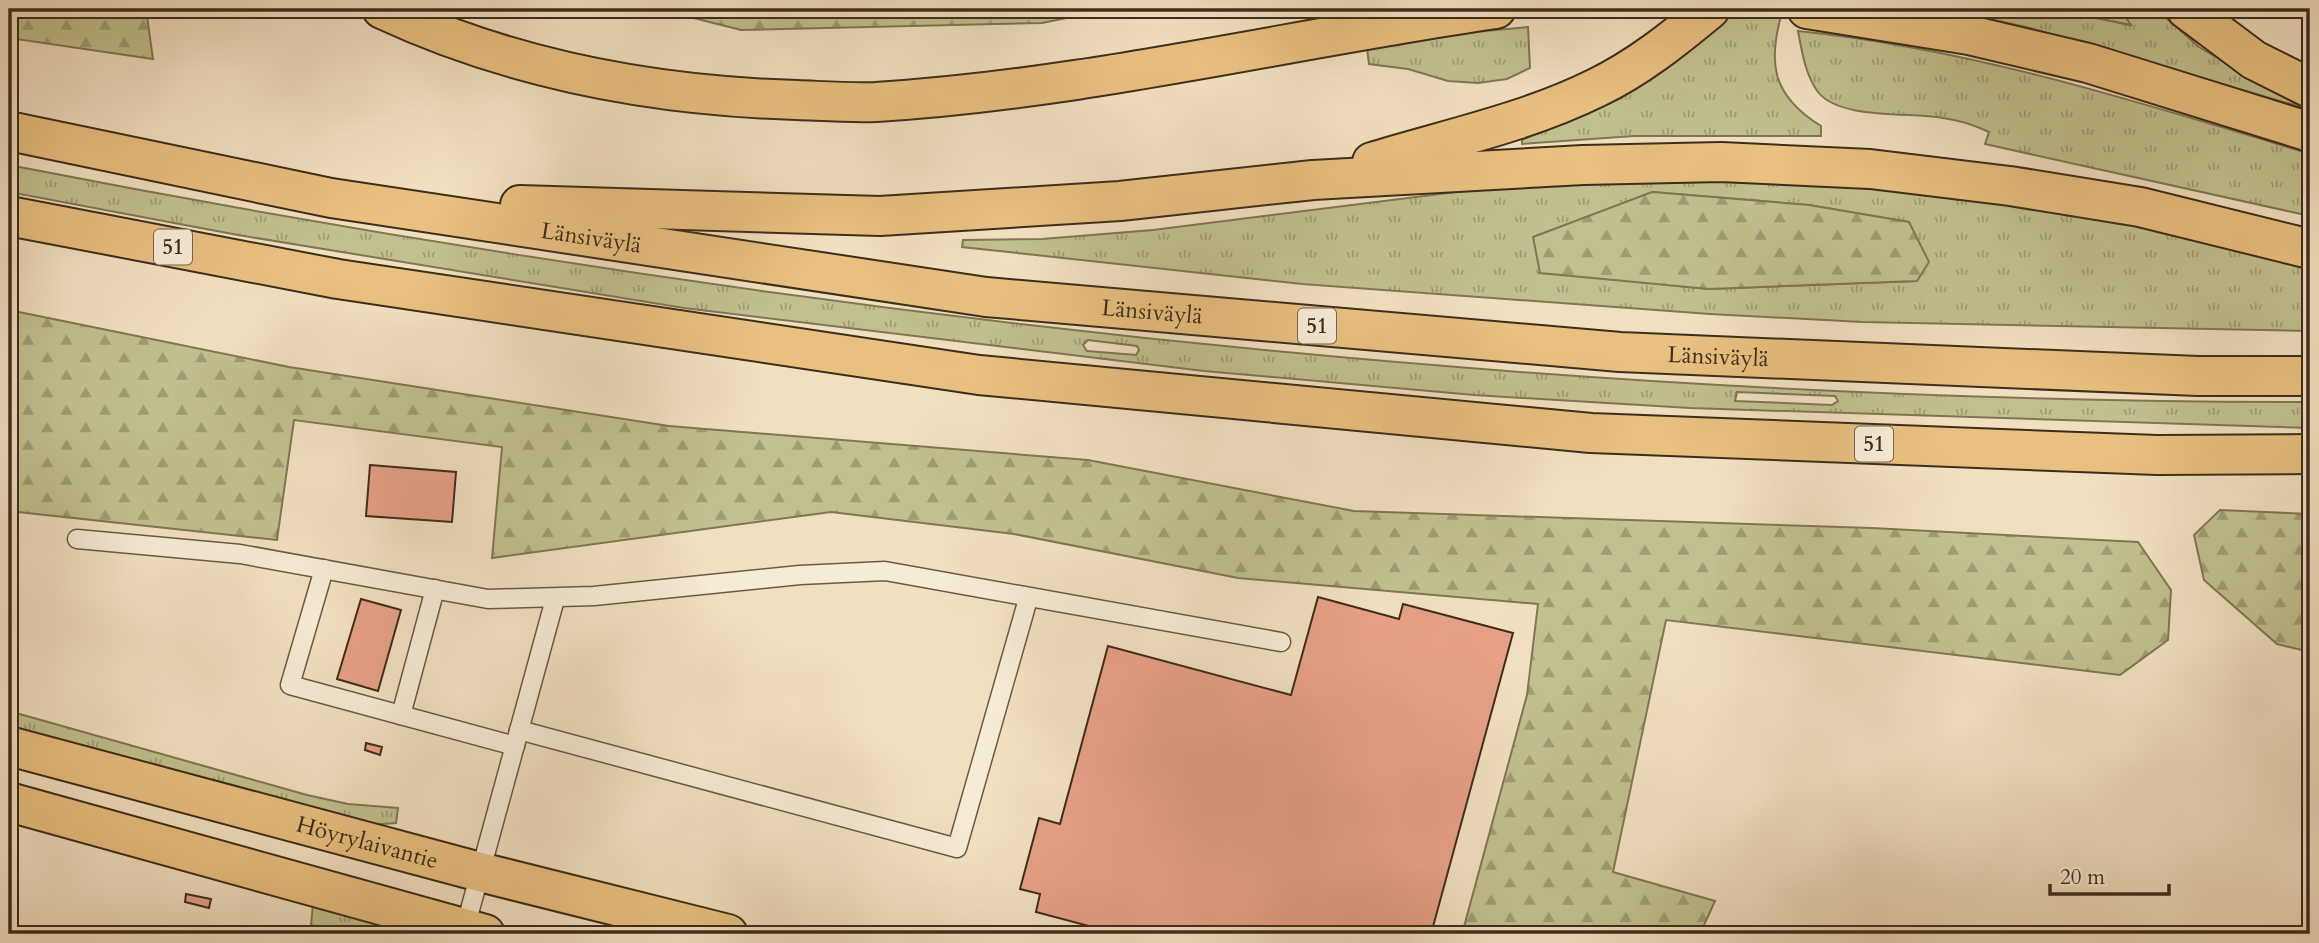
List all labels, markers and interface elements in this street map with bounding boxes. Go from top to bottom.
street label: Länsiväylä [539,215,643,261]
road number: 51 [154,230,192,264]
street label: Länsiväylä [1100,292,1204,332]
road number: 51 [1298,308,1336,344]
street label: Länsiväylä [1667,339,1769,374]
road number: 51 [1855,426,1893,462]
street label: Höyrylaivantie [293,809,442,876]
scale bar [2050,852,2168,896]
text: 20 m [2060,863,2105,892]

